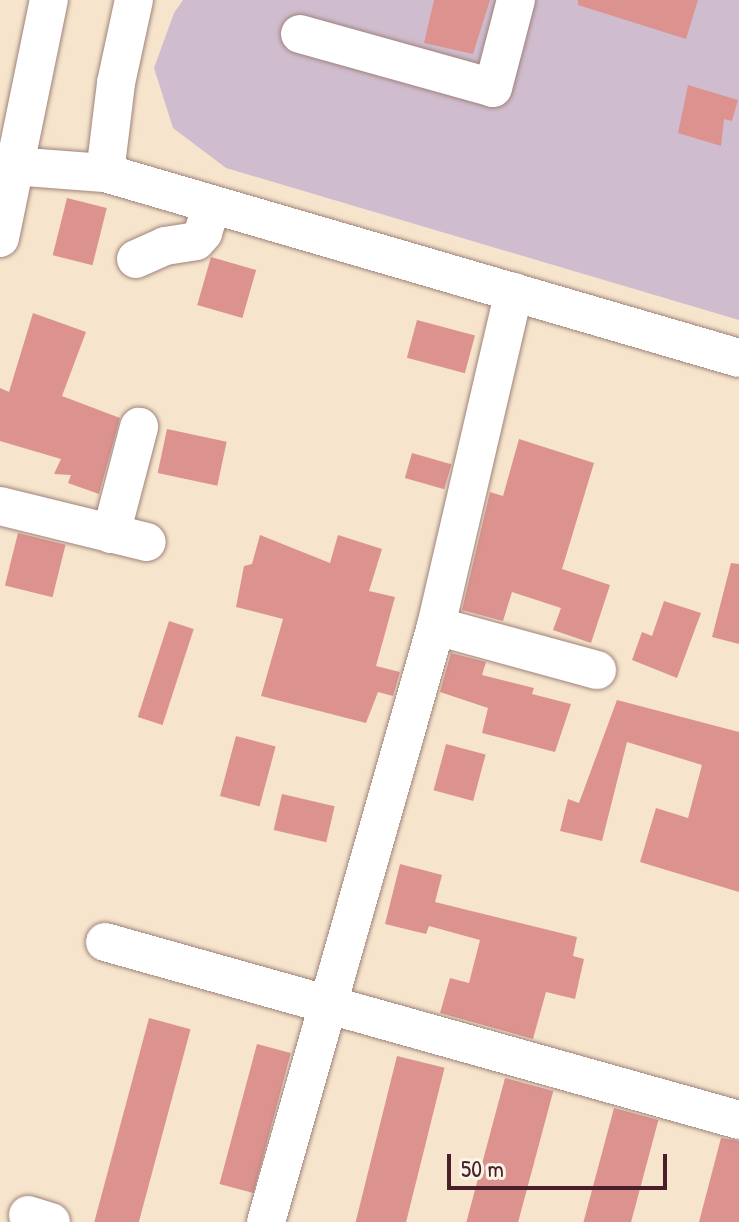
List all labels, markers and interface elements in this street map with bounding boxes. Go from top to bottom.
scale bar [451,1138,671,1188]
text: 50 m [461,1152,504,1184]

